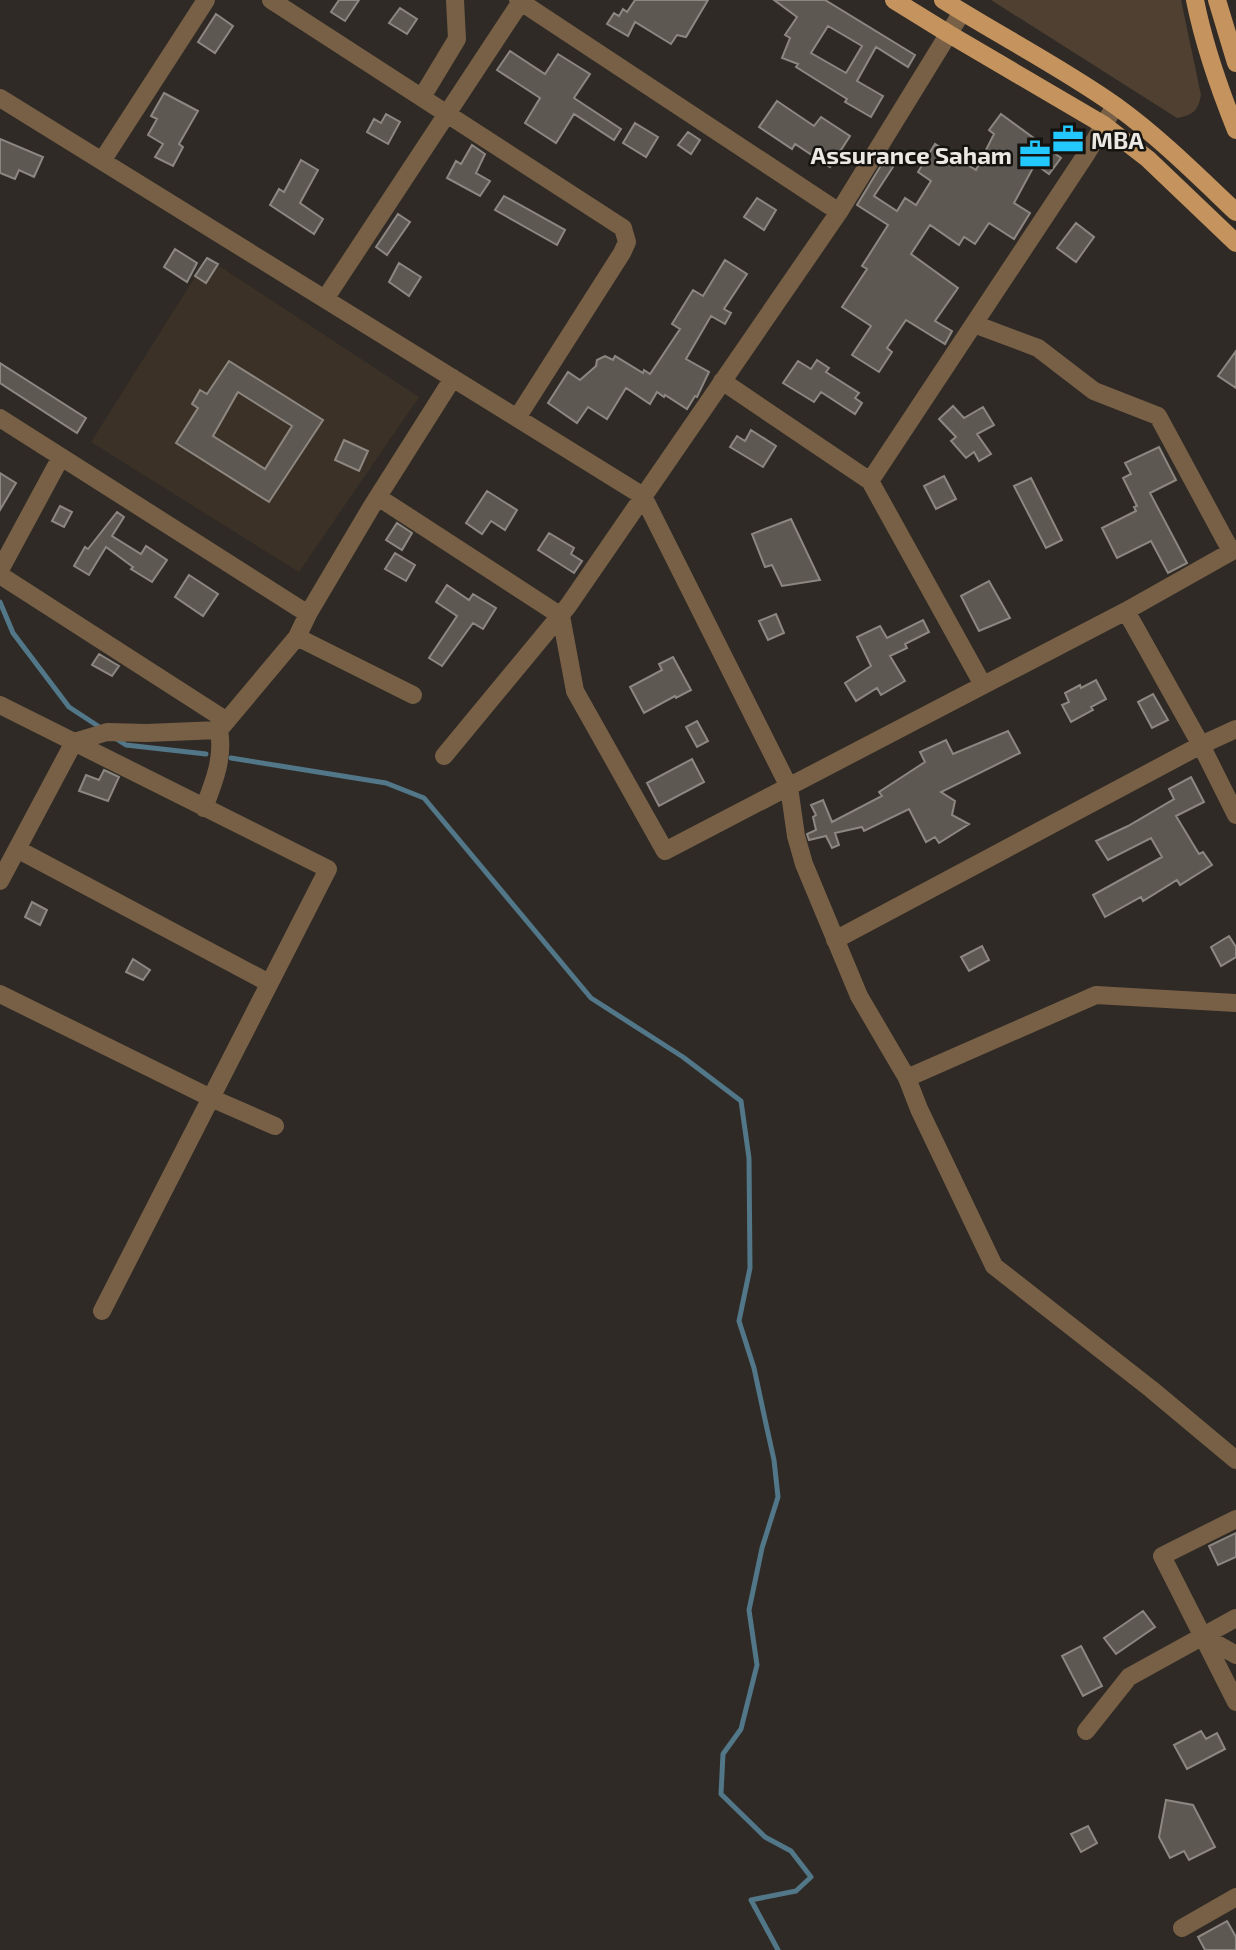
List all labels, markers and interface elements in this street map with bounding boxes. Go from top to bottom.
office icon: MBA [1051,122,1085,156]
place label: MBA [1091,125,1144,154]
office icon: Assurance Saham [1018,137,1052,171]
place label: Assurance Saham [811,140,1012,169]

